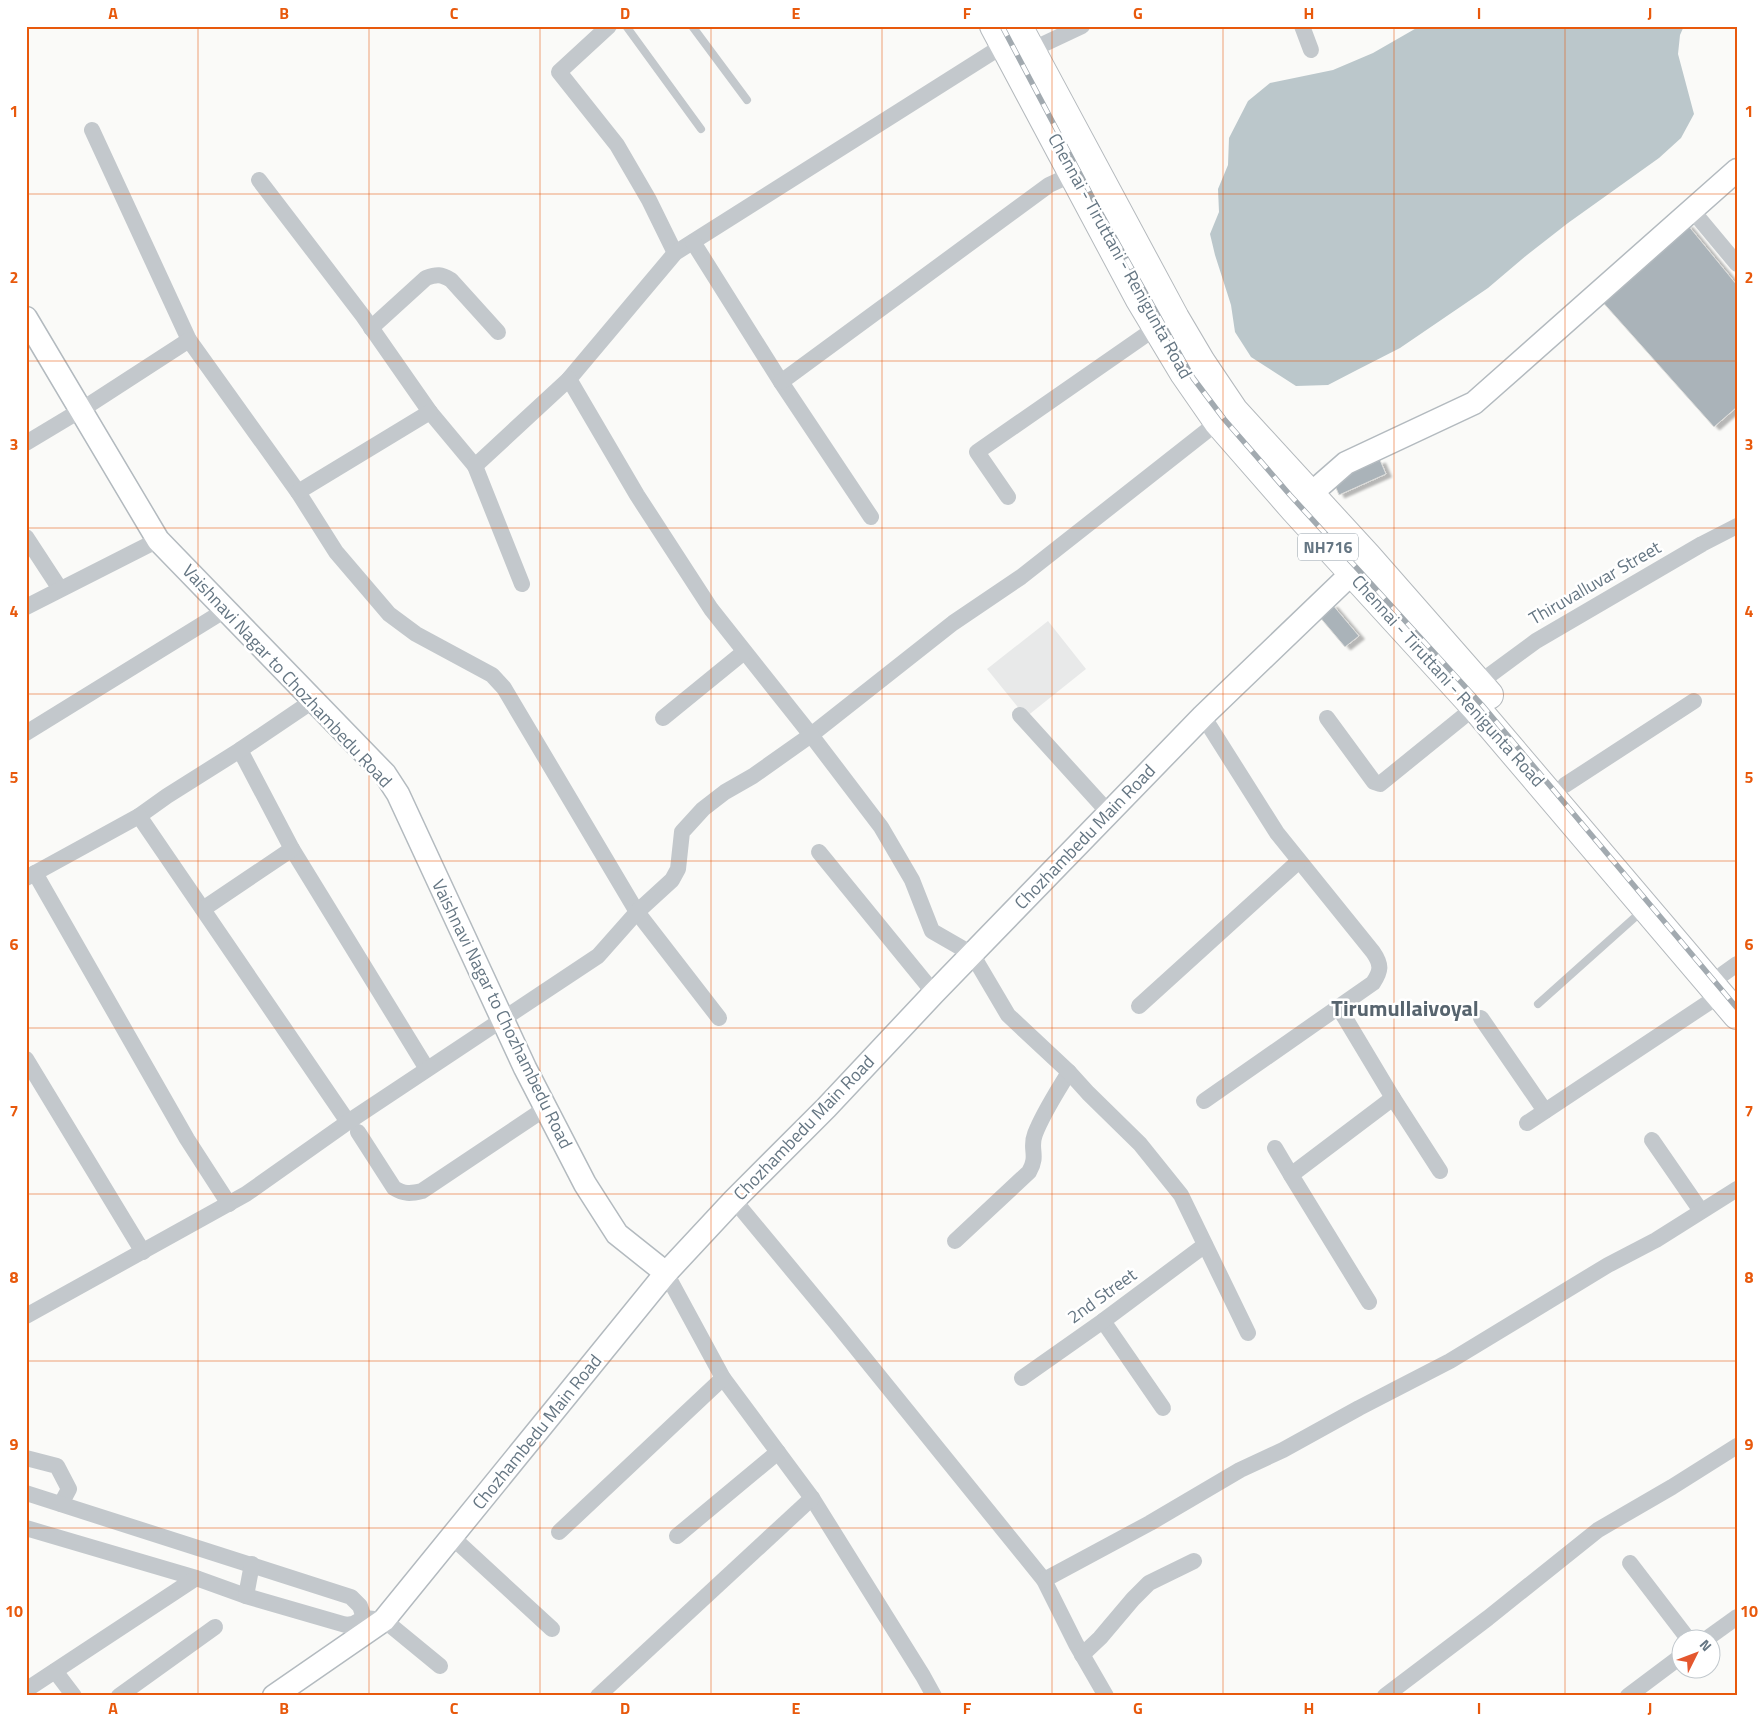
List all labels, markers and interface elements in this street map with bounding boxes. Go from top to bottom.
text: A [108,1,118,25]
text: B [279,1,289,25]
text: C [450,1,459,25]
text: D [620,1,630,25]
text: E [792,1,801,25]
text: F [963,1,972,25]
text: G [1133,1,1143,25]
text: H [1304,1,1314,25]
text: I [1477,1,1481,25]
text: J [1648,1,1652,25]
text: 1 [10,99,18,123]
text: 1 [1745,99,1753,123]
street label: Chennai - Tiruttani - Renigunta Road [1041,128,1199,384]
text: 2 [10,265,18,289]
text: 2 [1745,265,1753,289]
text: 3 [10,432,18,456]
text: 3 [1745,432,1753,456]
street label: Thiruvalluvar Street [1524,533,1666,631]
road number: NH716 [1298,534,1358,560]
street label: Vaishnavi Nagar to Chozhambedu Road [176,558,399,793]
street label: Chennai - Tiruttani - Renigunta Road [1346,569,1551,793]
text: 4 [10,599,19,623]
text: 4 [1745,599,1754,623]
street label: Chozhambedu Main Road [1008,758,1161,915]
text: 5 [10,765,19,789]
text: 5 [1745,765,1754,789]
street label: Vaishnavi Nagar to Chozhambedu Road [425,874,580,1153]
text: 6 [10,932,19,956]
text: 6 [1745,932,1754,956]
district label: Tirumullaivoyal [1331,991,1479,1025]
street label: Chozhambedu Main Road [727,1049,880,1206]
text: 7 [10,1099,18,1123]
text: 7 [1745,1099,1753,1123]
street label: 2nd Street [1062,1261,1142,1330]
text: 8 [10,1265,19,1289]
text: 8 [1745,1265,1754,1289]
street label: Chozhambedu Main Road [465,1348,608,1515]
text: 9 [10,1432,19,1456]
text: 9 [1745,1432,1754,1456]
text: 10 [5,1599,23,1623]
text: 10 [1740,1599,1758,1623]
north arrow [1670,1630,1720,1680]
text: N [1695,1634,1717,1656]
text: A [108,1696,118,1720]
text: B [279,1696,289,1720]
text: C [450,1696,459,1720]
text: D [620,1696,630,1720]
text: E [792,1696,801,1720]
text: F [963,1696,972,1720]
text: G [1133,1696,1143,1720]
text: H [1304,1696,1314,1720]
text: I [1477,1696,1481,1720]
text: J [1648,1696,1652,1720]

